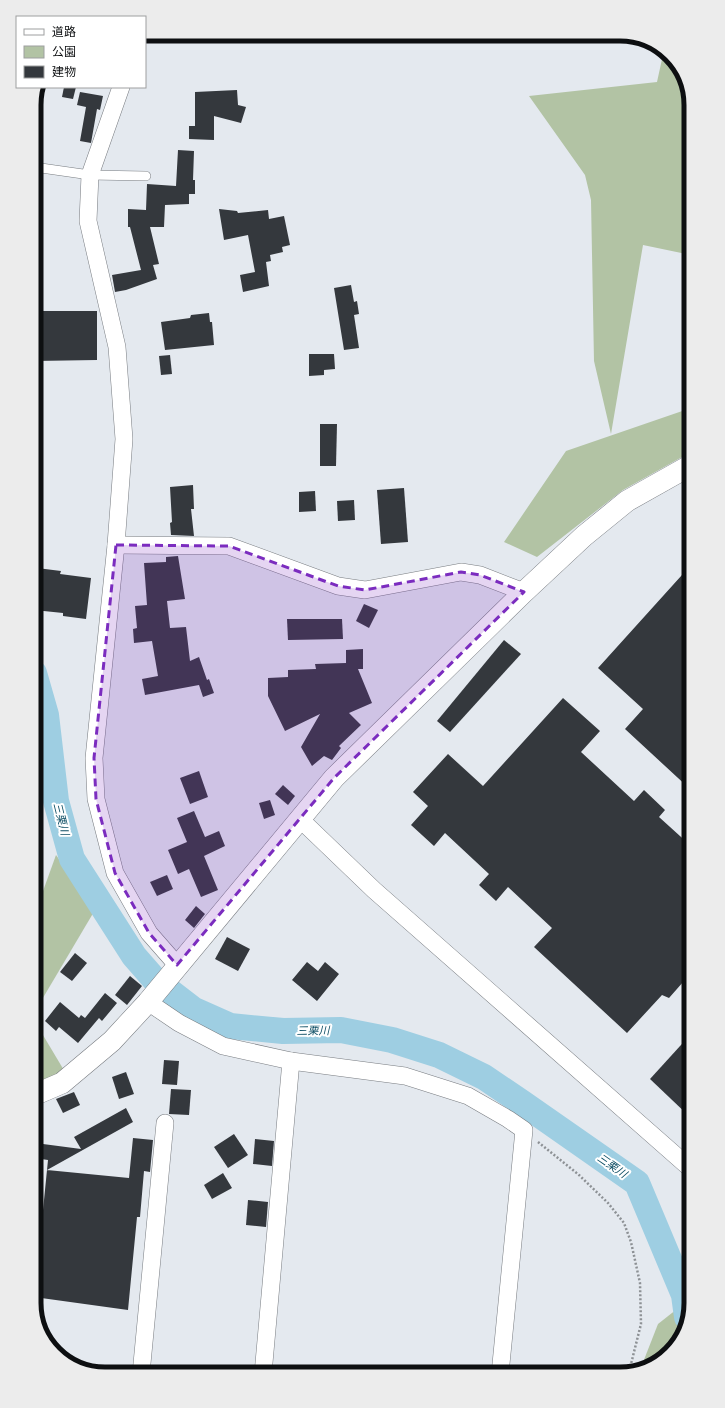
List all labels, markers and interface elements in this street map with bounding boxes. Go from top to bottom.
legend [16,16,146,88]
text: 道路 [52,24,76,40]
text: 公園 [52,44,76,60]
text: 建物 [52,64,76,80]
water label: 三栗川 [50,801,73,838]
water label: 三栗川 [296,1023,331,1039]
water label: 三栗川 [594,1150,631,1182]

